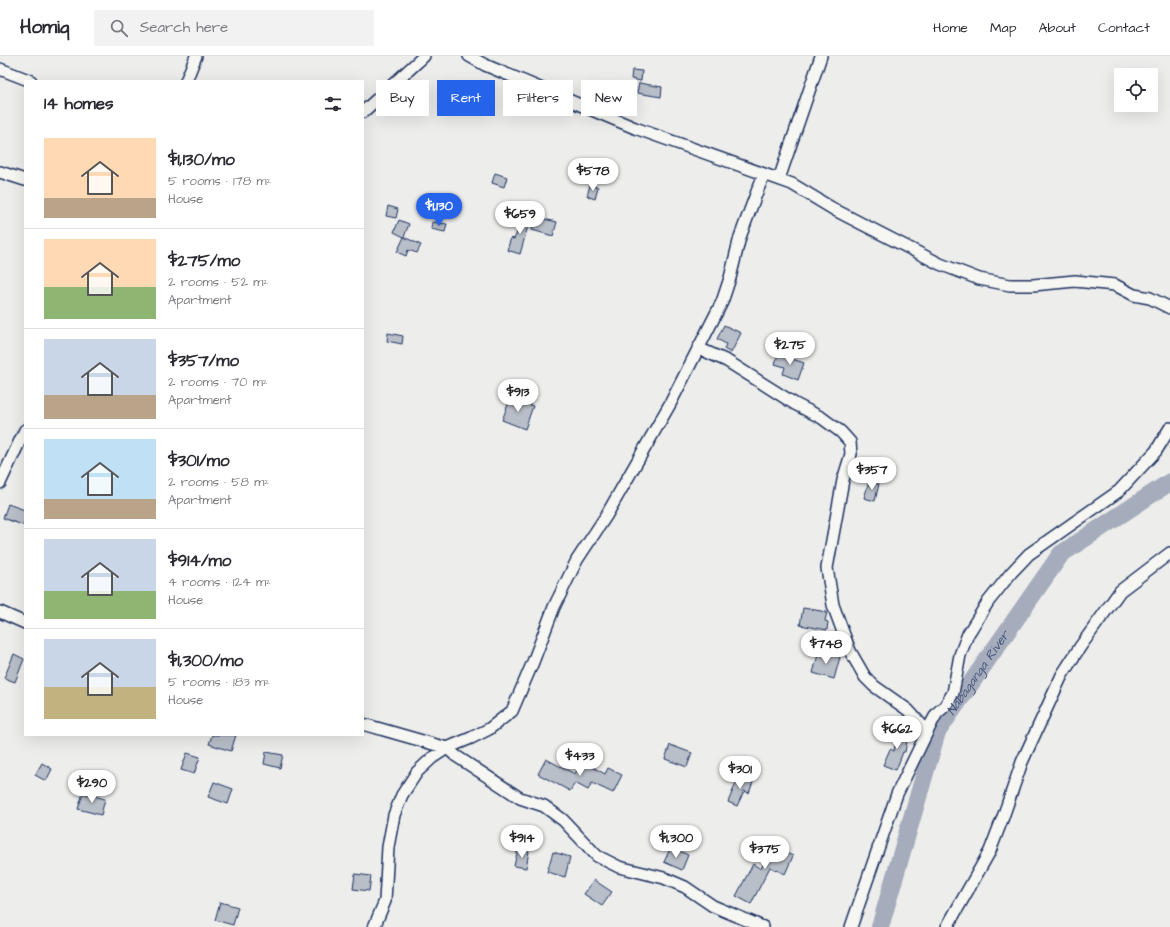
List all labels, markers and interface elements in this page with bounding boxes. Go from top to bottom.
search box [94,10,374,46]
text: Homiq [20,14,70,41]
icon: search [108,17,130,39]
text: Search here [140,17,228,38]
text: Home [933,18,968,38]
text: Map [990,18,1016,38]
text: About [1038,18,1076,38]
text: Contact [1098,18,1150,38]
map controls [1114,68,1158,112]
button: locate [1114,68,1158,112]
chip: Buy [376,80,429,116]
chip: Rent [437,80,495,116]
chip: Filters [503,80,573,116]
chip: New [581,80,637,116]
text: 14 homes [44,92,114,116]
icon: filters [322,93,344,115]
text: $1,130/mo [168,148,235,172]
icon: home [76,154,124,202]
pin: $578 [569,158,617,192]
text: $578 [577,162,609,180]
text: 5 rooms · 178 m² [168,172,271,190]
text: House [168,190,203,208]
pin: $1,130 [406,193,472,227]
text: $1,130 [425,197,453,215]
pin: $659 [496,201,544,235]
text: $659 [504,205,536,223]
text: $275/mo [168,249,240,273]
icon: home [76,255,124,303]
text: 2 rooms · 52 m² [168,273,268,291]
text: Apartment [168,291,232,309]
pin: $275 [766,332,814,366]
text: $275 [774,336,806,354]
text: $357/mo [168,349,239,373]
icon: home [76,355,124,403]
text: 2 rooms · 70 m² [168,373,268,391]
pin: $913 [494,379,542,413]
text: $913 [507,383,529,401]
text: Apartment [168,391,232,409]
text: $301/mo [168,449,230,473]
icon: home [76,455,124,503]
pin: $357 [848,457,896,491]
text: $357 [856,461,888,479]
text: 2 rooms · 58 m² [168,473,269,491]
text: Apartment [168,491,232,509]
text: $914/mo [168,549,231,573]
icon: home [76,555,124,603]
text: 4 rooms · 124 m² [168,573,271,591]
text: House [168,591,203,609]
water label: Nabaganga River [942,626,1015,719]
pin: $748 [802,631,850,665]
text: $748 [810,635,842,653]
text: $1,300/mo [168,649,243,673]
icon: home [76,655,124,703]
text: 5 rooms · 183 m² [168,673,270,691]
text: House [168,691,203,709]
pin: $662 [873,716,921,750]
text: $662 [882,720,912,738]
pin: $433 [556,743,604,777]
text: $433 [565,747,595,765]
pin: $301 [716,756,764,790]
text: $301 [728,760,752,778]
pin: $290 [68,770,116,804]
text: $290 [77,774,107,792]
pin: $914 [498,825,546,859]
pin: $1,300 [643,825,709,859]
text: $914 [509,829,535,847]
text: $1,300 [659,829,693,847]
pin: $375 [741,836,789,870]
text: $375 [749,840,781,858]

